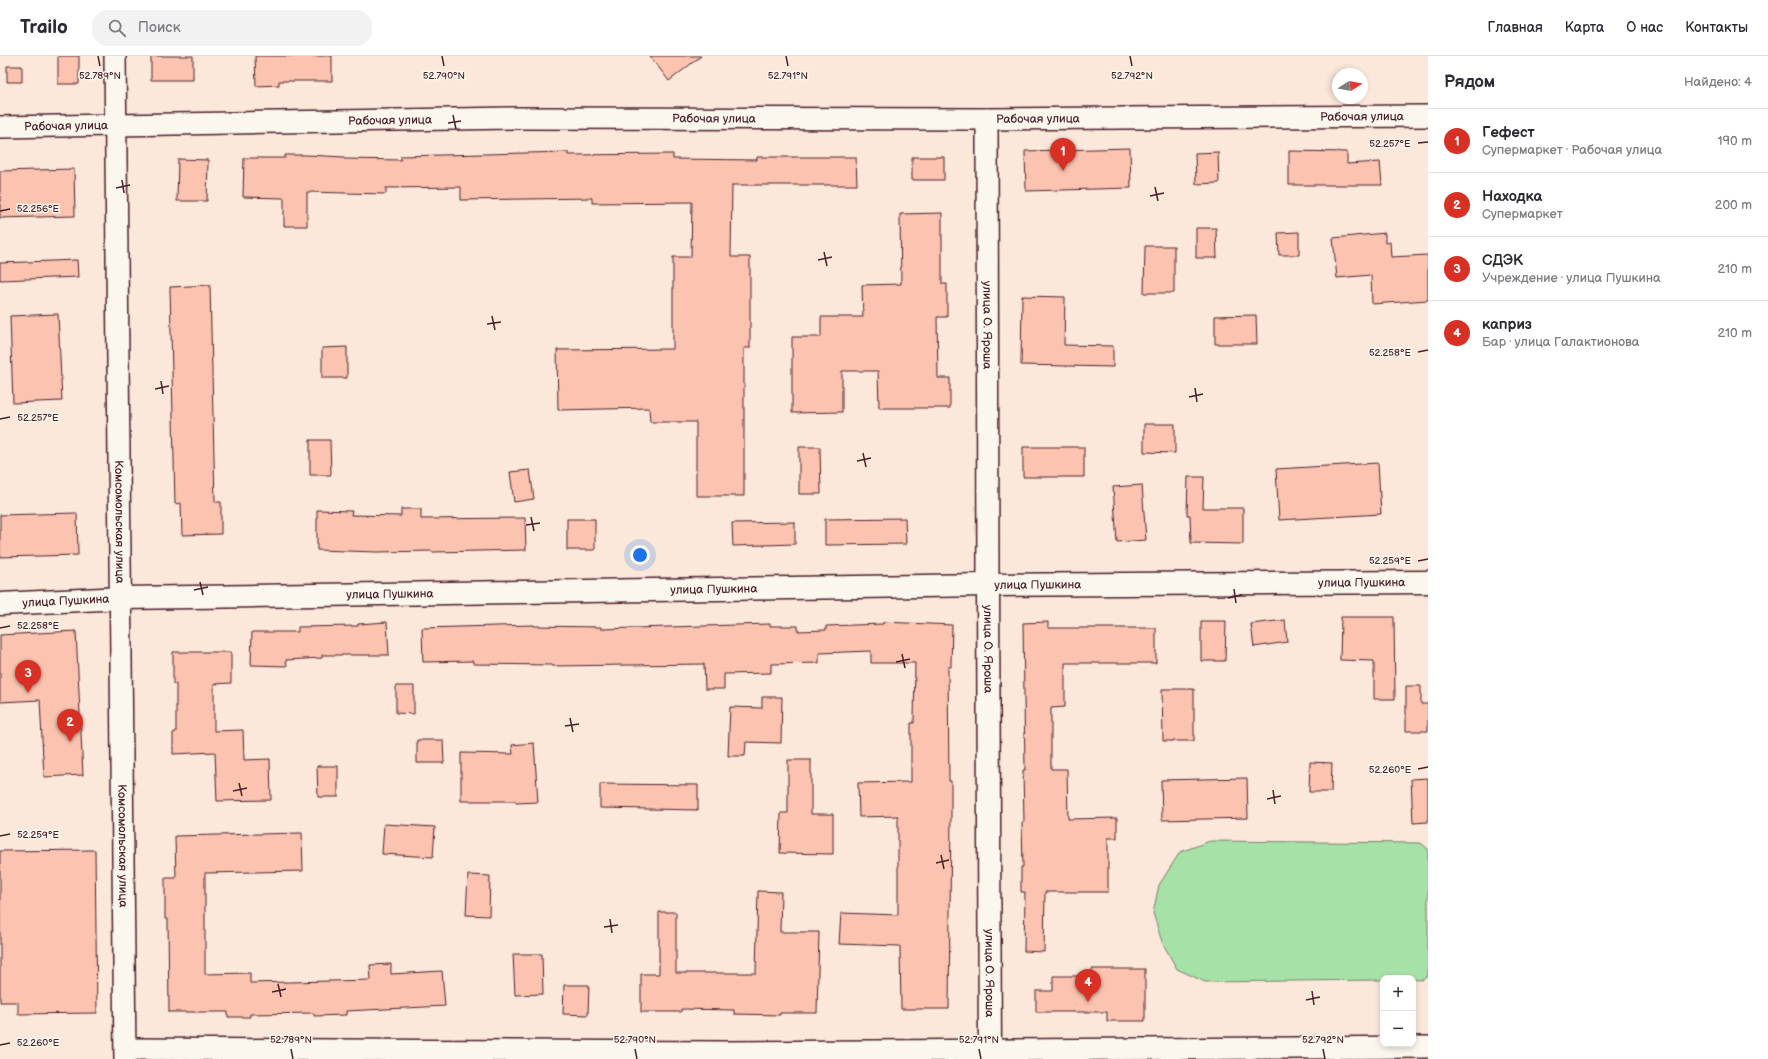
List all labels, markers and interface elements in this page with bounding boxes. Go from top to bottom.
search box [92,10,372,46]
text: Trailo [20,16,68,39]
icon: search [106,17,128,39]
text: Поиск [138,18,181,37]
text: Главная [1488,19,1543,36]
text: Карта [1565,19,1604,36]
text: О нас [1626,19,1663,36]
text: Контакты [1685,19,1748,36]
north arrow [1332,68,1368,104]
text: 52.789°N [79,70,121,82]
text: 52.790°N [423,70,465,82]
text: 52.791°N [768,70,808,82]
text: 52.792°N [1111,70,1153,82]
text: Рядом [1444,72,1495,92]
text: Найдено: 4 [1684,74,1752,90]
street label: Рабочая улица [1320,109,1404,125]
street label: Рабочая улица [672,111,756,127]
street label: Рабочая улица [996,111,1080,127]
street label: Рабочая улица [348,112,432,129]
street label: Рабочая улица [24,118,108,135]
text: Гефест [1482,123,1535,142]
text: 1 [1454,133,1460,149]
text: 190 m [1718,133,1752,149]
pin: 1 [1050,138,1076,171]
text: 52.257°E [1369,138,1411,150]
text: Супермаркет · Рабочая улица [1482,142,1662,158]
text: Находка [1482,187,1542,206]
text: 2 [1453,197,1461,213]
text: 200 m [1715,197,1752,213]
text: 52.256°E [17,203,60,215]
text: Супермаркет [1482,206,1563,222]
text: СДЭК [1482,251,1523,270]
text: 3 [1453,261,1461,277]
text: 210 m [1718,261,1752,277]
text: Учреждение · улица Пушкина [1482,270,1661,286]
street label: улица О. Яроша [979,281,995,369]
text: каприз [1482,315,1532,334]
text: 4 [1453,325,1461,341]
text: 210 m [1718,325,1752,341]
text: Бар · улица Галактионова [1482,334,1640,350]
text: 52.258°E [1369,347,1412,359]
text: 52.257°E [17,412,59,424]
street label: Комсомольская улица [111,460,127,584]
your location [630,545,650,565]
text: 52.259°E [1369,555,1411,567]
street label: улица Пушкина [1318,575,1405,591]
street label: улица Пушкина [994,577,1081,593]
street label: улица Пушкина [670,581,758,598]
street label: улица Пушкина [346,586,434,603]
street label: улица Пушкина [22,592,110,611]
street label: улица О. Яроша [980,605,995,693]
text: 52.258°E [17,620,60,632]
pin: 3 [15,660,41,693]
pin: 2 [57,709,83,742]
text: 52.260°E [1369,764,1412,776]
street label: Комсомольская улица [114,784,130,908]
text: 52.259°E [17,829,59,841]
street label: улица О. Яроша [981,929,997,1017]
pin: 4 [1075,969,1101,1002]
map controls [1380,975,1416,1047]
button: + [1380,975,1416,1011]
button: − [1380,1011,1416,1047]
text: 52.789°N [270,1034,312,1046]
text: 52.790°N [614,1034,656,1046]
text: 52.791°N [959,1034,999,1046]
text: 52.792°N [1302,1034,1344,1046]
text: 52.260°E [17,1037,60,1049]

